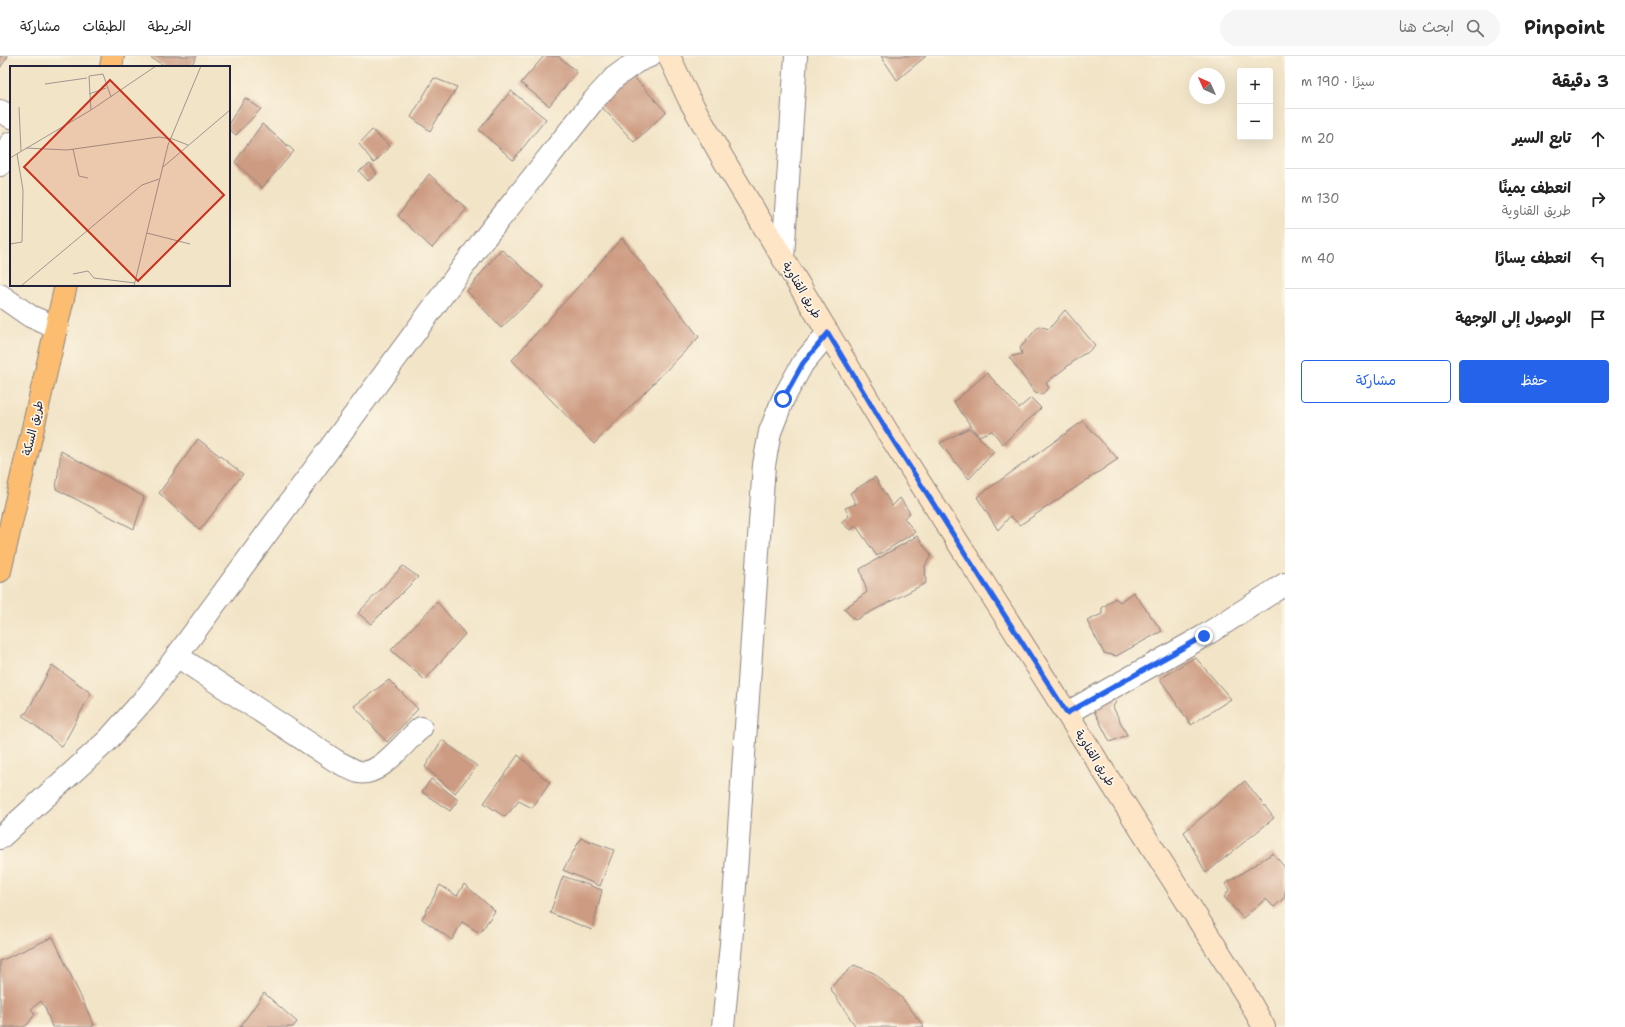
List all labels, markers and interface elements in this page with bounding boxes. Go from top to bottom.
search box [1220,10,1500,46]
text: Pinpoint [1524,15,1605,40]
text: مشاركة [20,17,60,35]
text: الطبقات [82,17,126,35]
text: الخريطة [148,17,191,35]
text: ابحث هنا [1399,17,1454,37]
icon: search [1464,17,1486,39]
inset map [10,66,230,286]
north arrow [1189,68,1225,104]
map controls [1237,68,1273,140]
button: + [1237,68,1273,104]
text: 3 دقيقة [1552,70,1609,92]
text: سيرًا · 190 m [1301,73,1375,90]
button: − [1237,104,1273,140]
text: تابع السير [1512,128,1571,148]
icon: ahead [1587,128,1609,150]
text: 20 m [1301,130,1334,147]
text: انعطف يمينًا [1499,178,1571,198]
icon: right [1587,188,1609,210]
text: 130 m [1301,190,1339,207]
text: طريق القناوية [1502,202,1571,219]
text: انعطف يسارًا [1495,248,1571,268]
icon: left [1587,248,1609,270]
text: 40 m [1301,250,1335,267]
street label: طريق القناوية [779,258,825,322]
text: الوصول إلى الوجهة [1455,308,1571,328]
icon: arrive [1587,308,1609,330]
button: مشاركة [1301,360,1451,403]
button: حفظ [1459,360,1609,403]
route start [774,390,792,408]
street label: طريق السكة [19,399,47,457]
route end [1195,627,1213,645]
street label: طريق القناوية [1071,727,1119,789]

